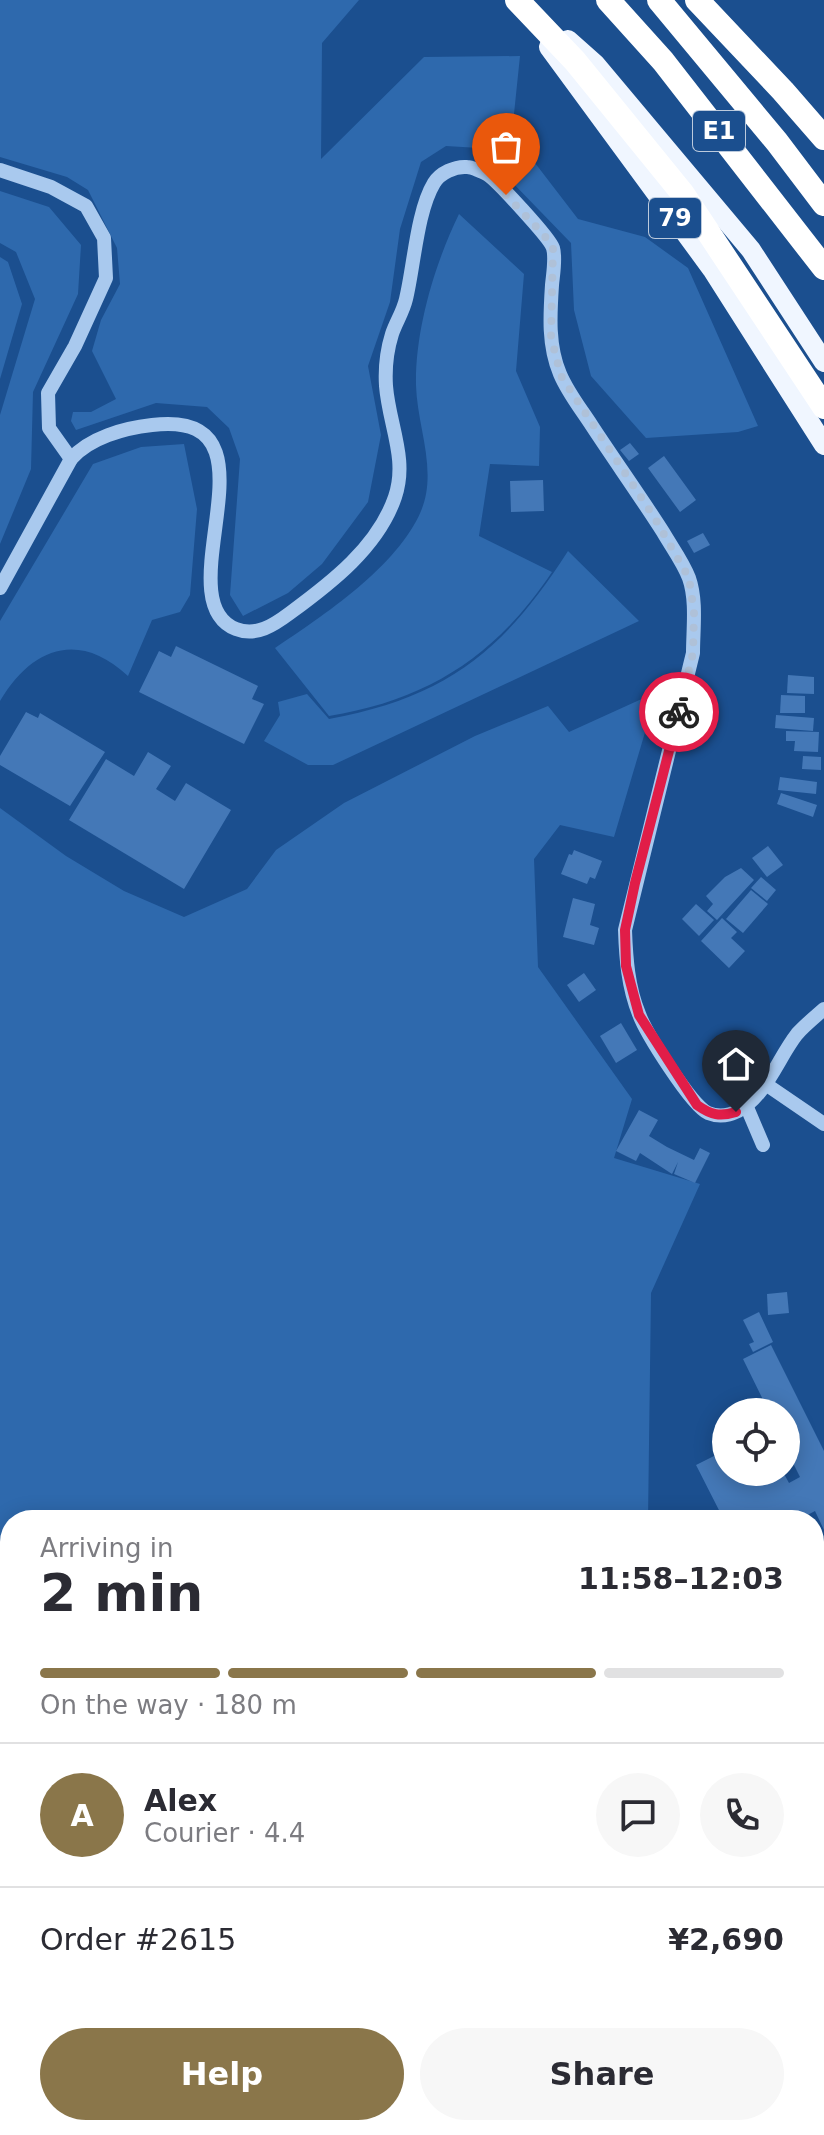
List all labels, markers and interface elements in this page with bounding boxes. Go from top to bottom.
road number: E1 [693,111,745,151]
pin [472,113,540,195]
icon: bag [484,125,528,169]
road number: 79 [649,198,701,238]
courier [639,672,719,752]
icon: bike [657,690,701,734]
pin [702,1030,770,1112]
icon: home [714,1042,758,1086]
map controls [712,1398,800,1486]
button: locate [712,1398,800,1486]
text: Arriving in [40,1533,174,1563]
text: 11:58–12:03 [578,1561,784,1596]
text: 2 min [40,1563,203,1623]
text: On the way · 180 m [40,1690,297,1720]
button: chat [596,1773,680,1857]
button: phone [700,1773,784,1857]
text: Alex [144,1783,217,1818]
text: A [70,1798,94,1833]
text: Courier · 4.4 [144,1818,305,1848]
text: Order #2615 [40,1922,236,1957]
text: ¥2,690 [668,1922,784,1957]
button: Help [40,2028,404,2120]
button: Share [420,2028,784,2120]

